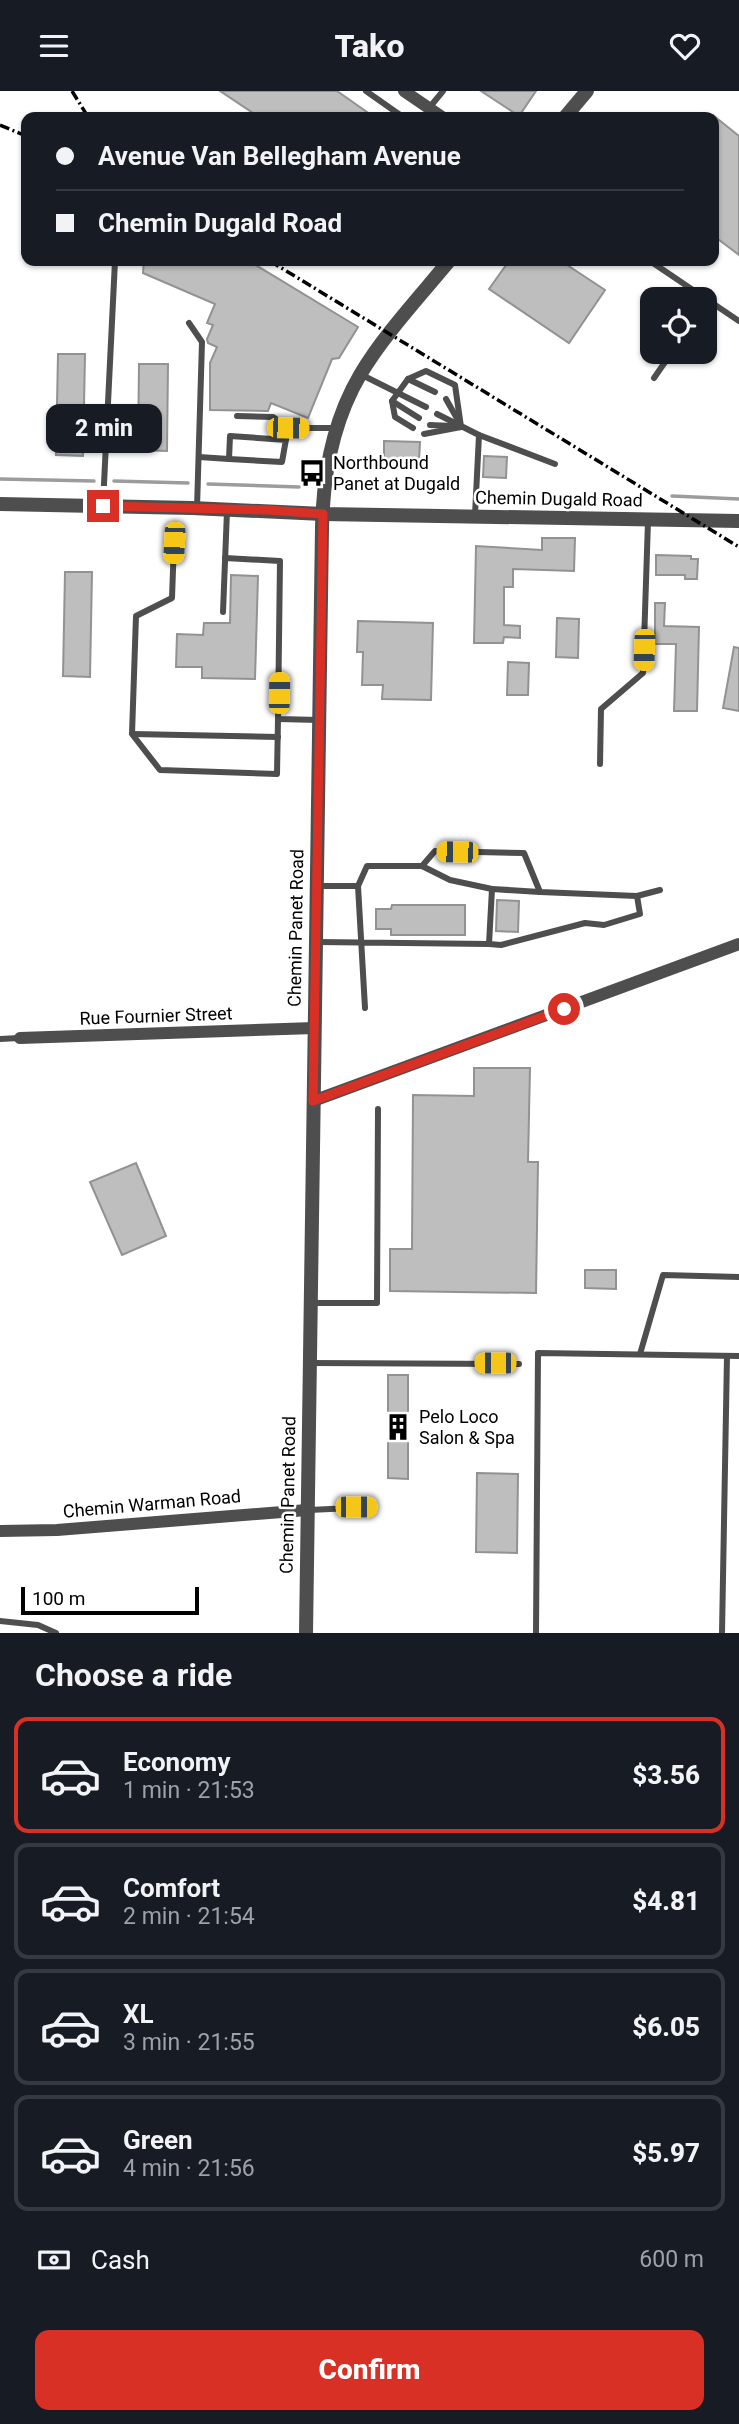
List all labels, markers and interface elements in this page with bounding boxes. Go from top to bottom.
icon: menu [35,27,73,65]
text: Tako [335,27,404,65]
icon: heart [666,27,704,65]
text: Avenue Van Bellegham Avenue [98,141,461,171]
text: Chemin Dugald Road [98,208,342,238]
map controls [640,287,717,364]
button: locate [640,287,717,364]
callout: 2 min [45,405,161,453]
text: 2 min [75,415,133,442]
car [267,417,310,439]
place label: Northbound Panet at Dugald [333,452,460,494]
bus stop icon: Northbound Panet at Dugald [297,458,327,488]
street label: Chemin Dugald Road [475,487,643,510]
route end [87,490,119,522]
car [163,521,186,565]
car [633,629,656,671]
car [269,672,290,714]
car [436,841,479,863]
street label: Chemin Panet Road [284,849,307,1007]
route start [548,993,580,1025]
street label: Rue Fournier Street [79,1002,233,1029]
car [475,1353,517,1374]
place label: Pelo Loco Salon & Spa [419,1406,515,1448]
building icon: Pelo Loco Salon & Spa [383,1412,413,1442]
street label: Chemin Panet Road [276,1416,299,1574]
street label: Chemin Warman Road [62,1485,242,1522]
car [336,1497,378,1518]
scale bar [21,1584,200,1616]
text: 100 m [32,1587,85,1610]
text: Choose a ride [35,1656,232,1694]
icon: car [39,1744,102,1807]
text: Economy [123,1747,230,1777]
text: $3.56 [632,1760,700,1790]
text: 1 min · 21:53 [123,1777,255,1804]
icon: car [39,1870,102,1933]
text: Comfort [123,1873,220,1903]
text: $4.81 [632,1886,700,1916]
text: 2 min · 21:54 [123,1903,255,1930]
icon: car [39,1996,102,2059]
text: XL [123,1999,154,2029]
text: $6.05 [632,2012,700,2042]
text: 3 min · 21:55 [123,2029,255,2056]
icon: car [39,2122,102,2185]
text: Green [123,2125,193,2155]
text: $5.97 [632,2138,700,2168]
text: 4 min · 21:56 [123,2155,255,2182]
icon: cash [35,2241,73,2279]
text: Cash [91,2245,150,2275]
text: 600 m [639,2246,704,2273]
button: Confirm [35,2330,704,2410]

